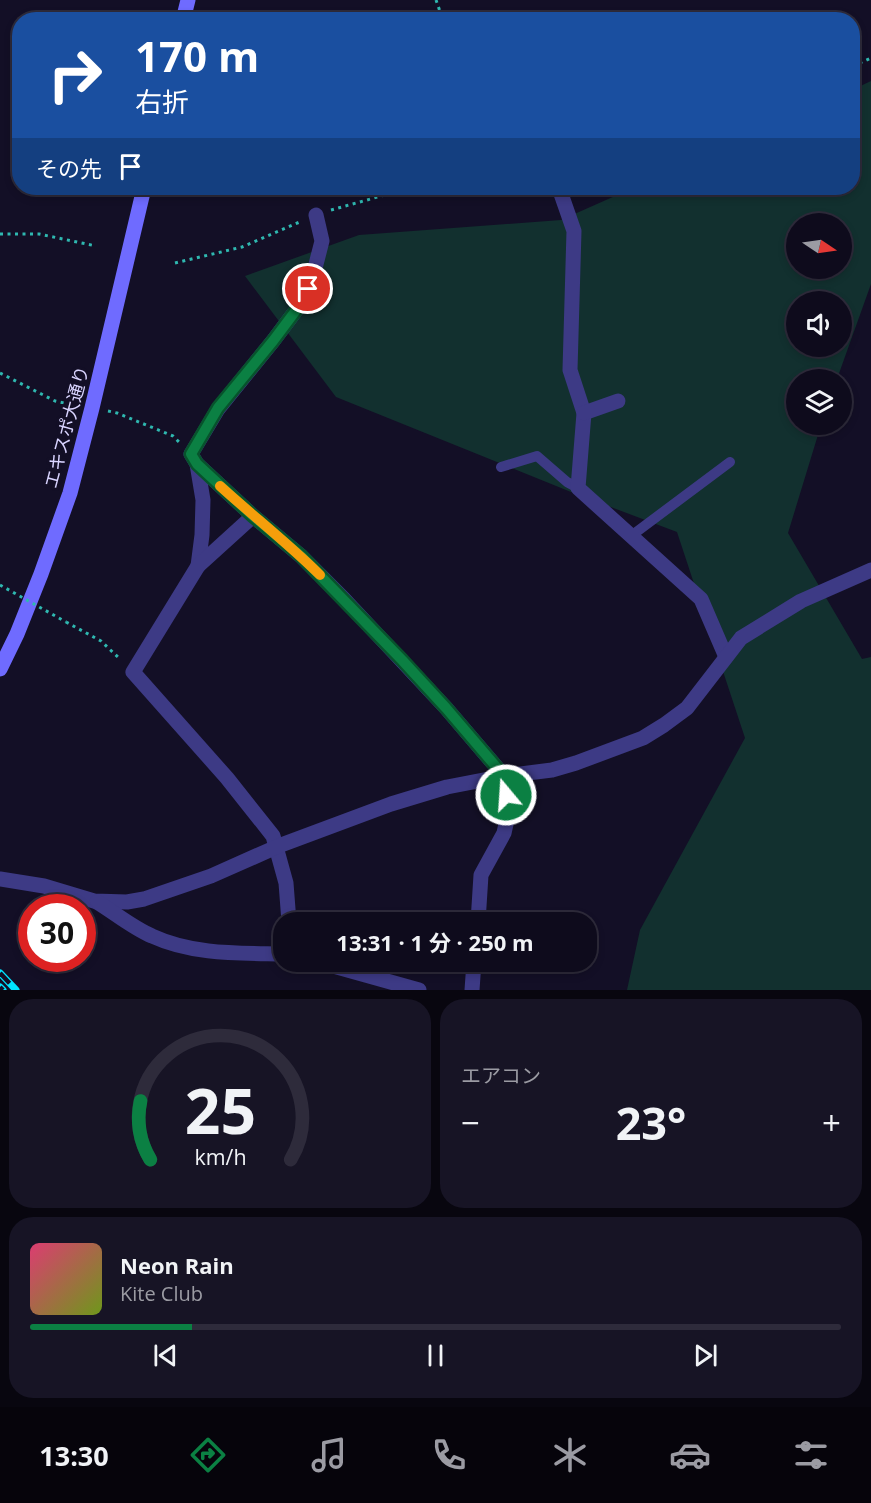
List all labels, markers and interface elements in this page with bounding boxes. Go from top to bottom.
text: 170 m [135,27,259,84]
icon: right [36,36,114,114]
text: 右折 [135,83,189,120]
icon: arrive [114,150,147,183]
text: その先 [36,153,102,183]
north arrow [786,213,852,279]
map controls [786,213,852,435]
pin [282,263,333,314]
icon: arrive [291,272,324,305]
button: sound [786,291,852,357]
street label: エキスポ大通り [38,363,94,491]
button: layers [786,369,852,435]
position arrow [474,763,538,827]
speed limit sign: 30 [18,894,96,972]
text: 13:31 · 1 分 · 250 m [336,927,534,957]
text: エアコン [461,1062,541,1089]
text: 25 [184,1067,256,1152]
text: 23° [616,1092,686,1153]
text: − [461,1100,480,1145]
text: + [822,1100,841,1145]
text: km/h [194,1143,246,1172]
text: Neon Rain [120,1250,234,1280]
text: Kite Club [120,1280,203,1307]
icon: previous [149,1339,182,1372]
icon: pause [419,1339,452,1372]
icon: next [689,1339,722,1372]
icon: directions [187,1434,229,1476]
icon: music [308,1434,350,1476]
icon: phone [428,1434,470,1476]
icon: climate [549,1434,591,1476]
icon: car [669,1434,711,1476]
icon: filters [790,1434,832,1476]
text: 13:30 [39,1437,109,1474]

